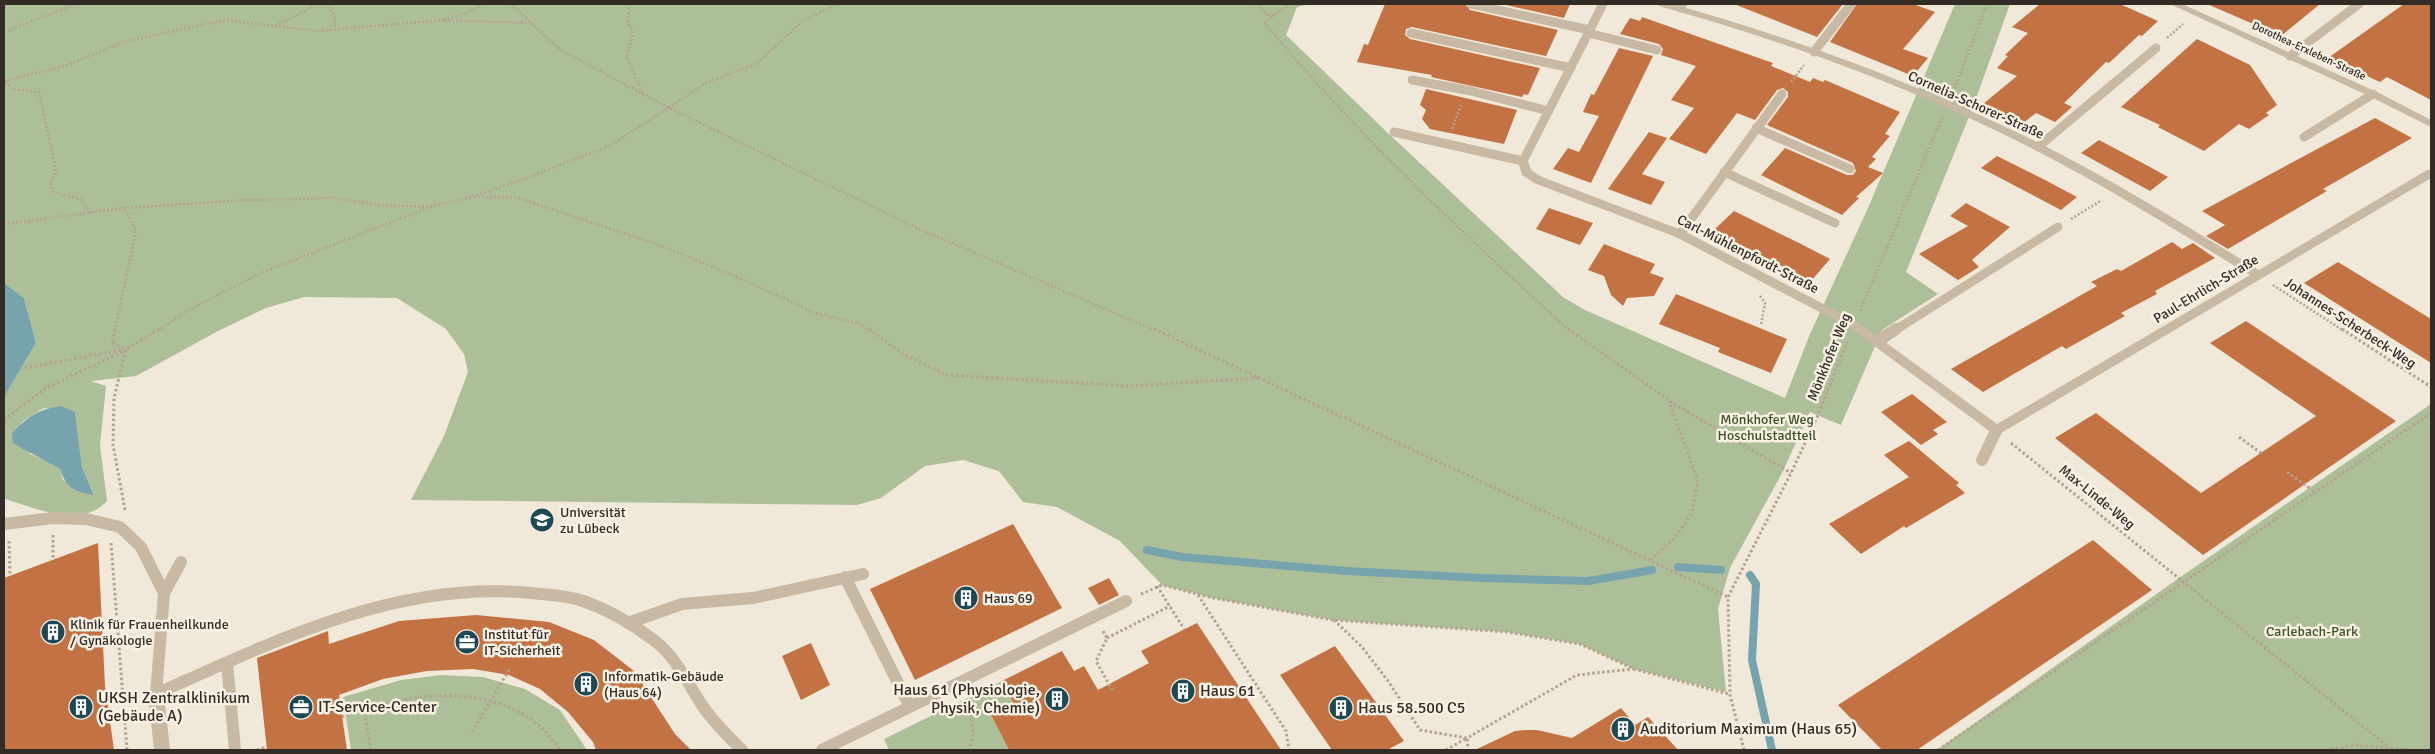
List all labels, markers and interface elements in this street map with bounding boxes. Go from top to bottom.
street label: Dorothea-Erxleben-Straße [2250,19,2368,83]
street label: Cornelia-Schorer-Straße [1905,67,2047,143]
street label: Carl-Mühlenpfordt-Straße [1674,211,1822,297]
street label: Paul-Ehrlich-Straße [2150,251,2262,327]
street label: Johannes-Scherbeck-Weg [2281,274,2419,372]
street label: Mönkhofer Weg [1804,310,1854,404]
park label: Mönkhofer Weg Hoschulstadtteil [1718,411,1816,444]
street label: Max-Linde-Weg [2055,461,2139,533]
place label: Universität zu Lübeck [560,504,626,537]
school or university icon: Universität zu Lübeck [529,507,555,533]
building icon: Haus 69 [953,585,979,611]
place label: Haus 69 [984,590,1033,607]
place label: Klinik für Frauenheilkunde / Gynäkologie [70,616,229,649]
building icon: Klinik für Frauenheilkunde / Gynäkologie [40,619,66,645]
park label: Carlebach-Park [2266,623,2358,640]
place label: Institut für IT-Sicherheit [484,626,560,659]
office icon: Institut für IT-Sicherheit [454,629,480,655]
place label: Informatik-Gebäude (Haus 64) [604,668,724,701]
building icon: Informatik-Gebäude (Haus 64) [573,671,599,697]
building icon: Haus 61 [1170,678,1196,704]
place label: Haus 61 (Physiologie, Physik, Chemie) [893,680,1040,718]
place label: Haus 61 [1200,681,1255,701]
building icon: Haus 61 (Physiologie, Physik, Chemie) [1044,686,1070,712]
place label: UKSH Zentralklinikum (Gebäude A) [98,688,250,726]
building icon: UKSH Zentralklinikum (Gebäude A) [68,694,94,720]
office icon: IT-Service-Center [288,694,314,720]
building icon: Haus 58.500 C5 [1328,695,1354,721]
place label: IT-Service-Center [318,697,437,717]
place label: Haus 58.500 C5 [1358,698,1465,718]
building icon: Auditorium Maximum (Haus 65) [1610,716,1636,742]
place label: Auditorium Maximum (Haus 65) [1640,719,1857,739]

